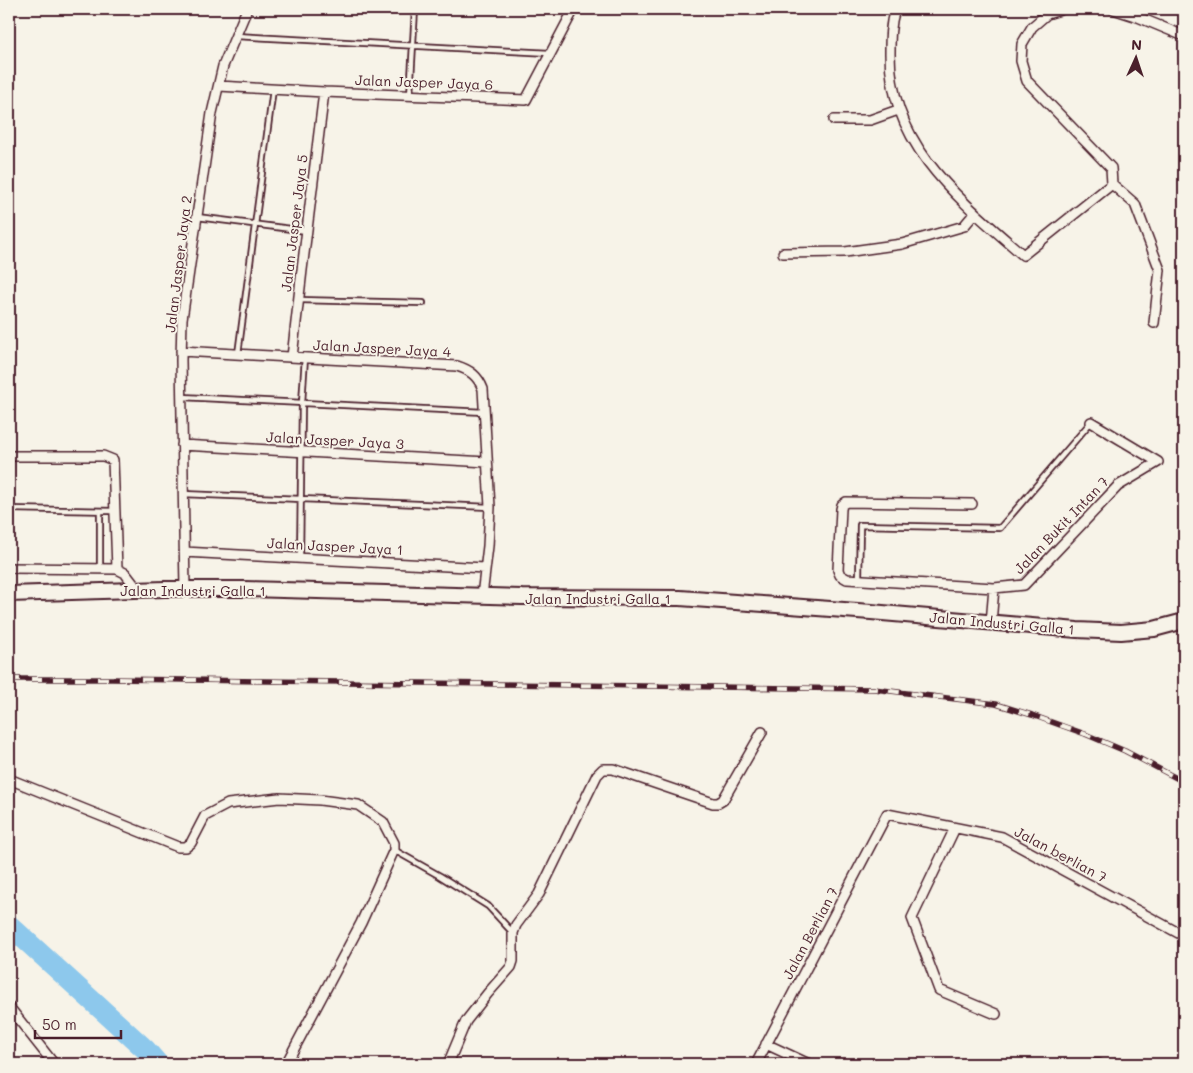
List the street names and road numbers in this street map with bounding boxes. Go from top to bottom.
street label: Jalan Jasper Jaya 6 [355,70,493,94]
street label: Jalan Jasper Jaya 5 [276,153,312,293]
street label: Jalan Jasper Jaya 2 [160,195,196,333]
street label: Jalan Jasper Jaya 4 [313,335,452,361]
street label: Jalan Jasper Jaya 3 [266,427,404,453]
street label: Jalan Bukit Intan 7 [1010,472,1113,578]
street label: Jalan Jasper Jaya 1 [267,533,403,559]
street label: Jalan Industri Galla 1 [120,581,266,600]
street label: Jalan Industri Galla 1 [525,589,671,608]
street label: Jalan Industri Galla 1 [929,607,1075,639]
street label: Jalan berlian 7 [1011,822,1111,886]
street label: Jalan Berlian 7 [778,883,842,982]

